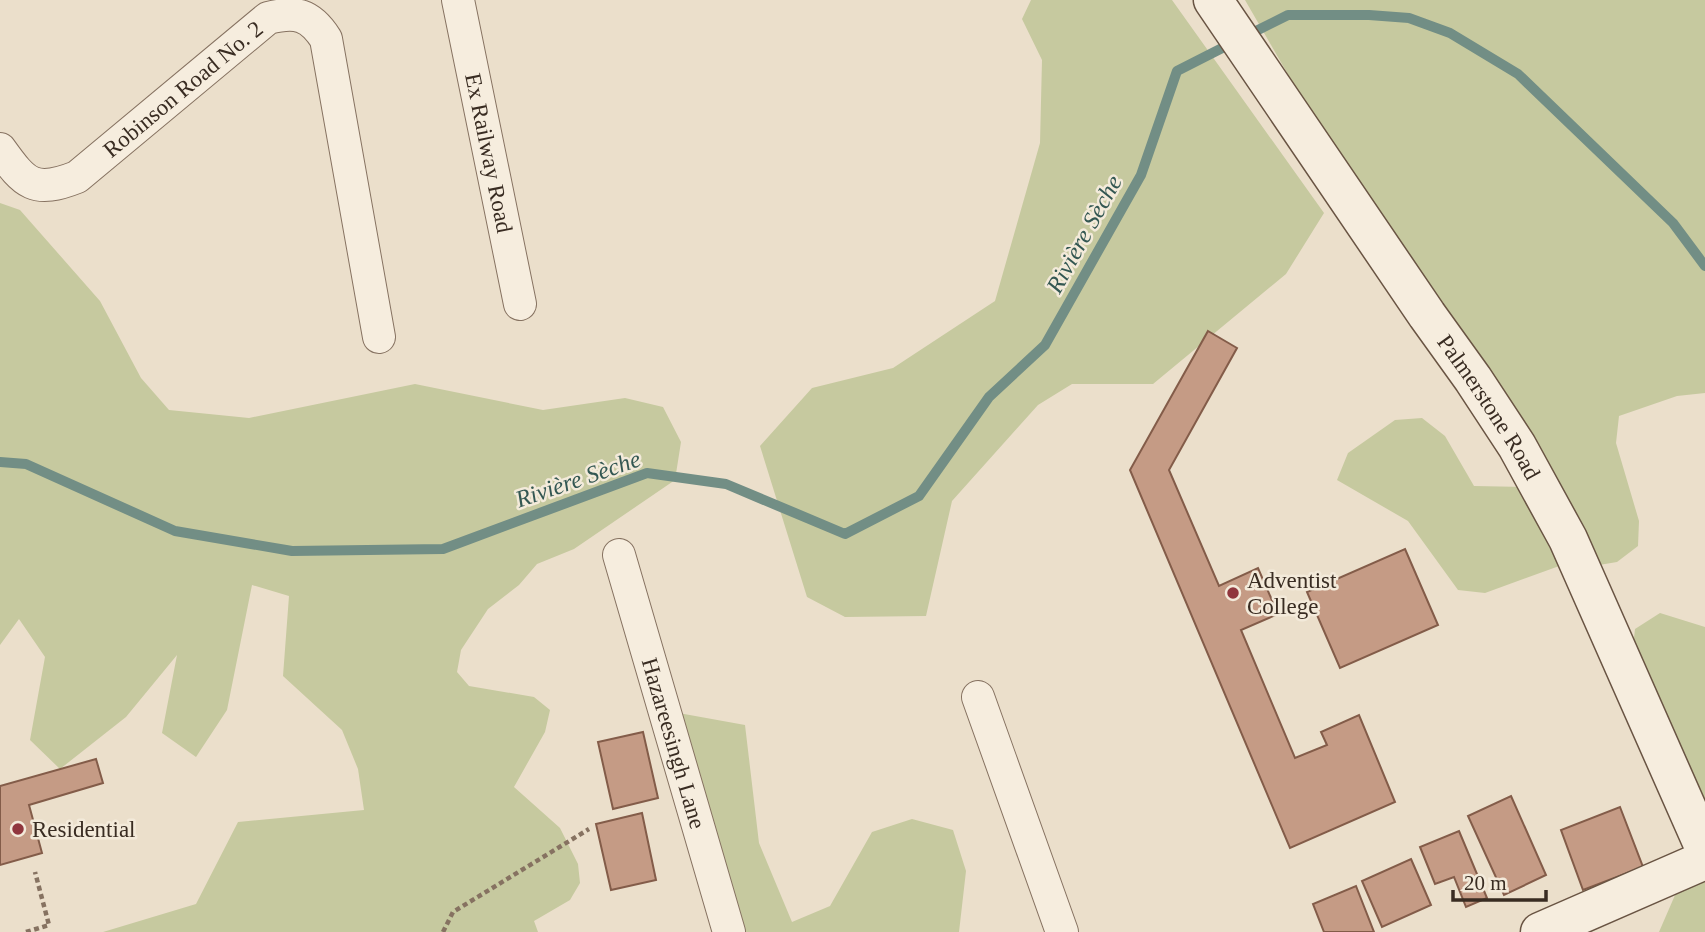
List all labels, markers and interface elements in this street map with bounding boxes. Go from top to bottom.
street label: Robinson Road No. 2 [99,16,268,163]
street label: Ex Railway Road [460,71,517,235]
water label: Rivière Sèche [1041,170,1127,298]
street label: Palmerstone Road [1432,330,1545,484]
water label: Rivière Sèche [511,445,644,513]
place label: Adventist College [1247,568,1337,619]
marker: Adventist College [1225,585,1241,601]
street label: Hazareesingh Lane [637,655,710,832]
place label: Residential [32,817,135,842]
marker: Residential [10,821,26,837]
scale bar [1453,858,1546,902]
text: 20 m [1464,871,1507,895]

